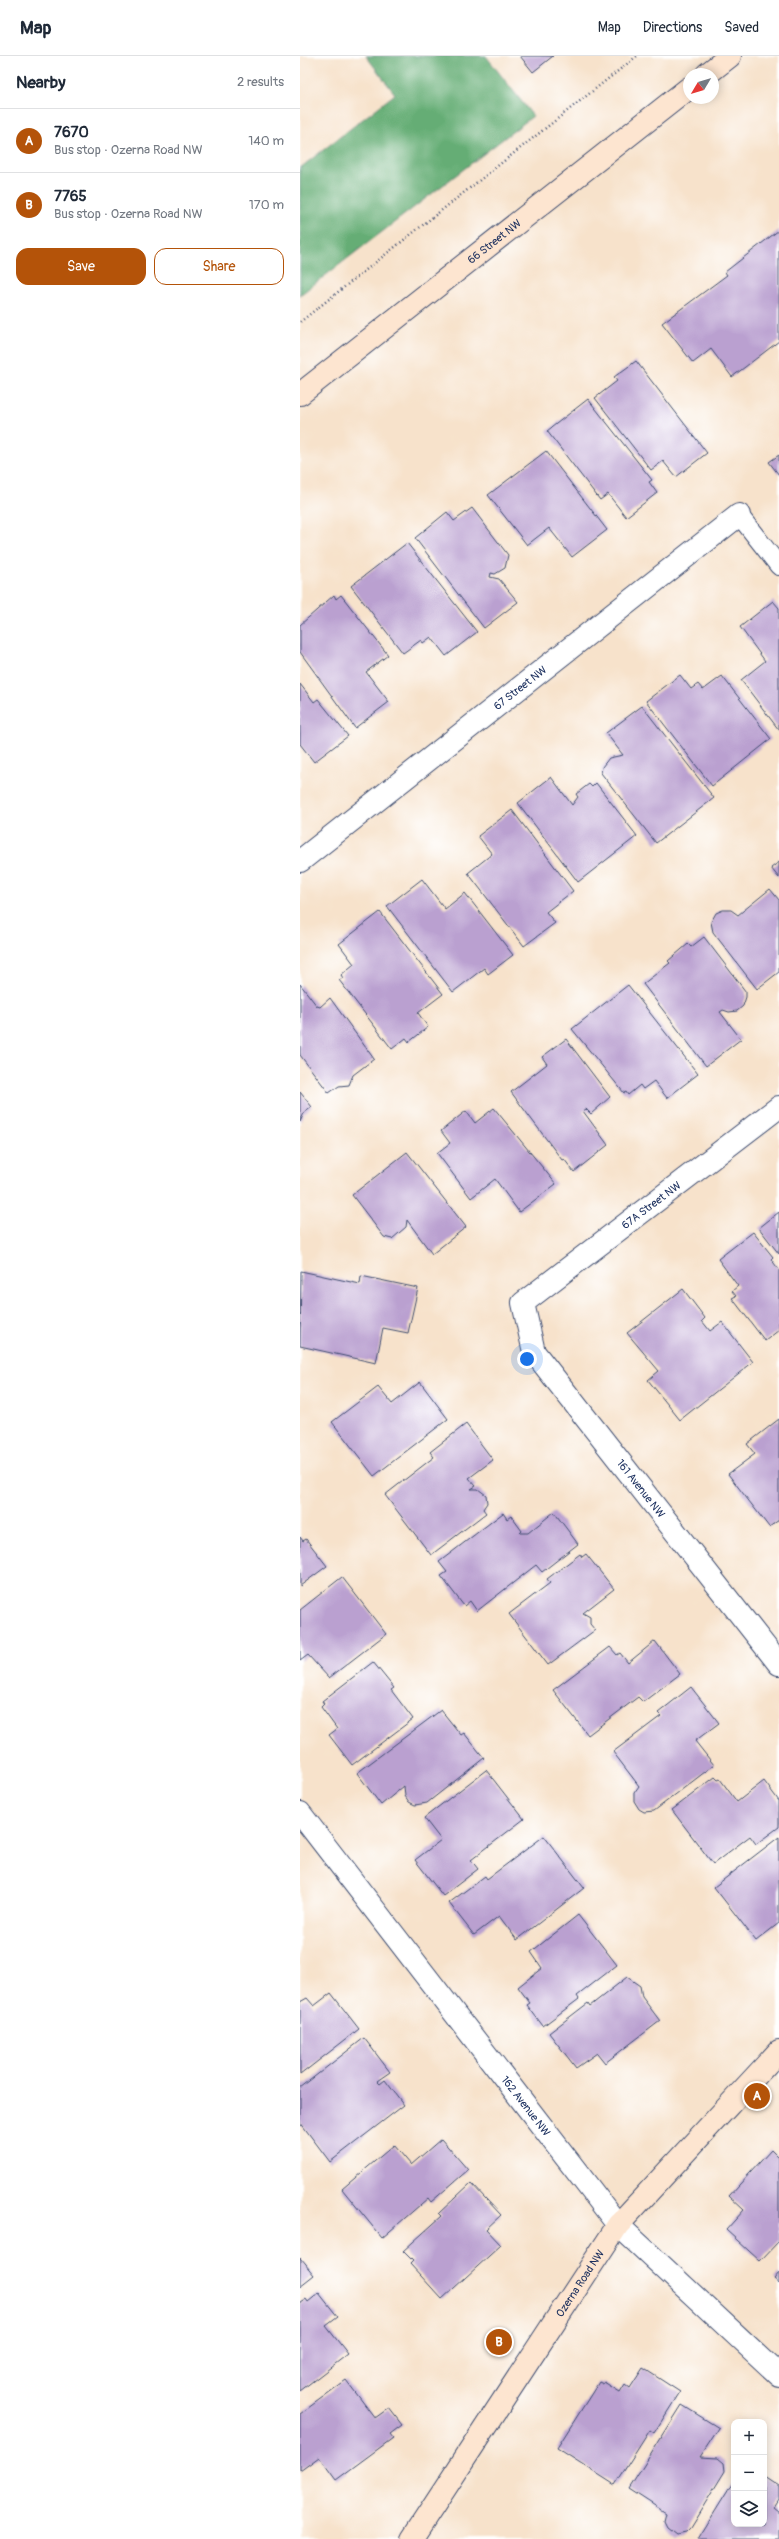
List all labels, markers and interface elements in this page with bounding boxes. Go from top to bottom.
text: Map [20,16,51,40]
text: Map [598,19,621,36]
text: Directions [643,19,702,36]
text: Saved [724,19,759,36]
north arrow [683,68,719,104]
text: Nearby [16,72,65,93]
text: 2 results [237,74,284,90]
text: 7670 [54,123,89,142]
text: A [25,133,33,149]
text: 140 m [248,133,284,149]
text: Bus stop · Ozerna Road NW [54,142,203,158]
text: 7765 [54,187,87,206]
text: B [25,197,33,213]
text: 170 m [249,197,284,213]
text: Bus stop · Ozerna Road NW [54,206,203,222]
street label: 66 Street NW [465,217,524,267]
button: Save [16,248,146,285]
button: Share [154,248,284,285]
street label: 67 Street NW [491,663,549,713]
street label: 67A Street NW [619,1179,683,1232]
your location [517,1349,537,1369]
street label: 161 Avenue NW [614,1457,668,1520]
street label: 162 Avenue NW [498,2074,553,2139]
pin: A [744,2081,770,2111]
street label: Ozerna Road NW [553,2247,607,2320]
pin: B [486,2327,512,2357]
map controls [731,2419,767,2527]
button: + [731,2419,767,2455]
button: − [731,2455,767,2491]
button: layers [731,2491,767,2527]

